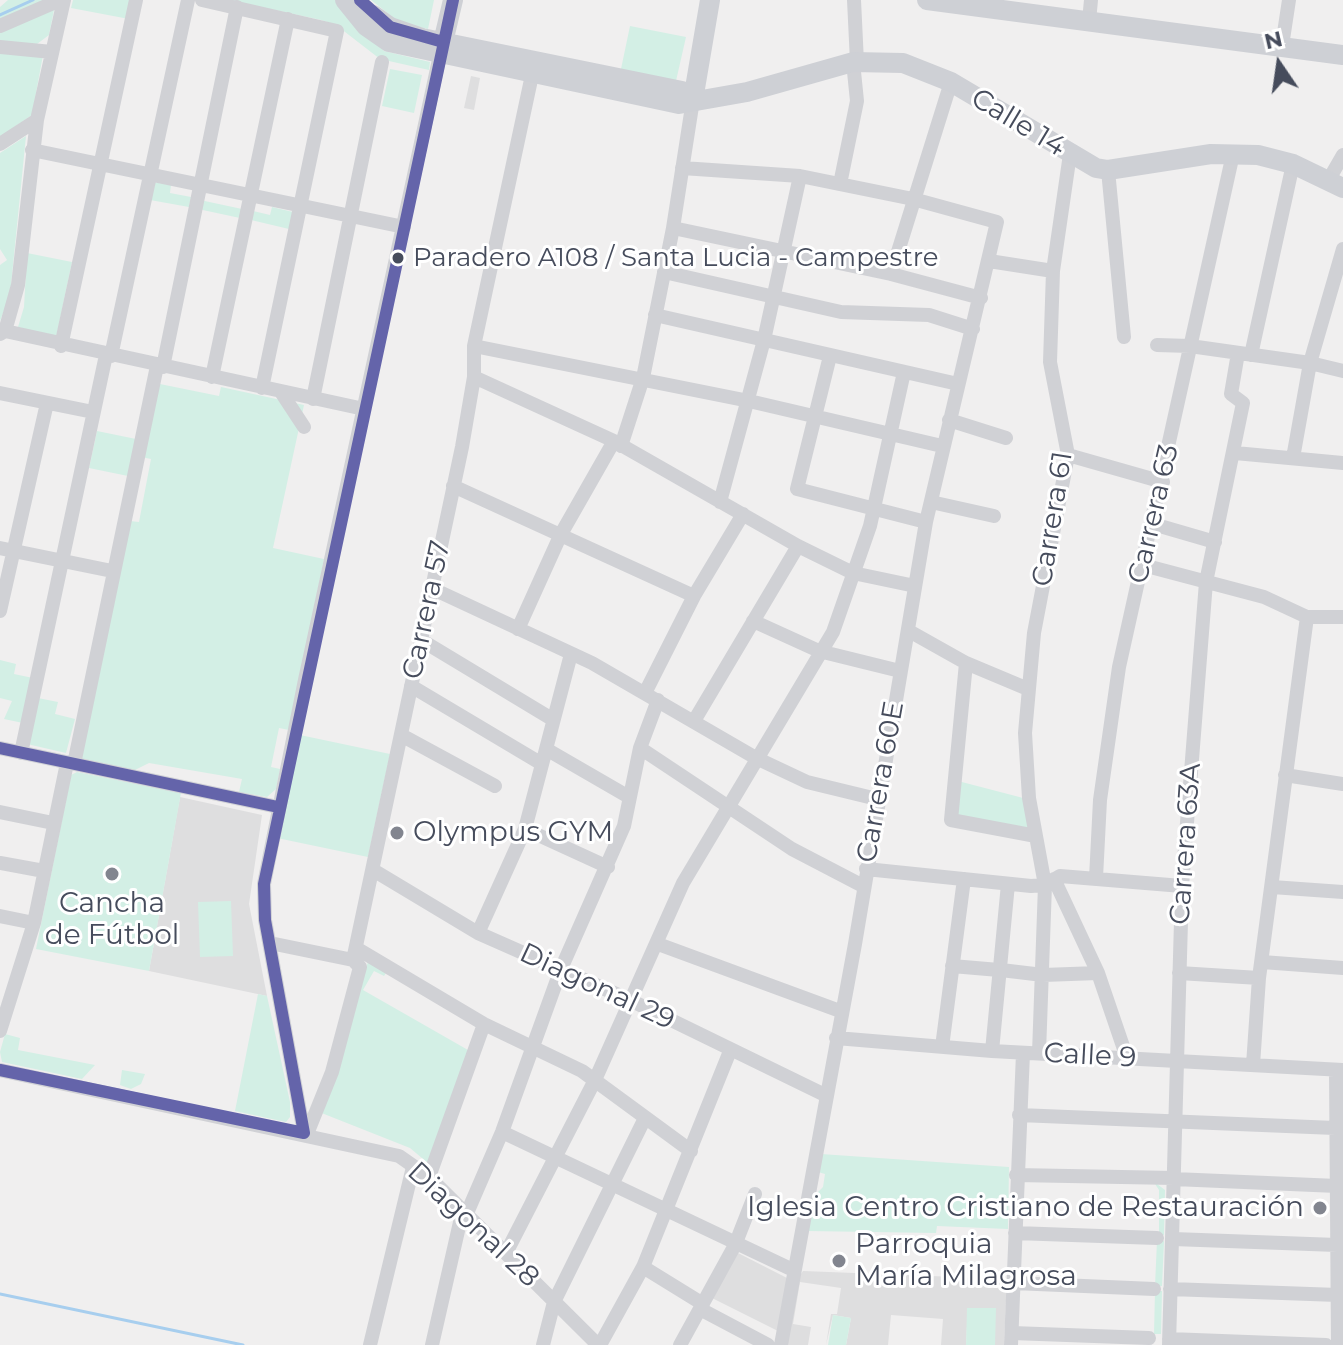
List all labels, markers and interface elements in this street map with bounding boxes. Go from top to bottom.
north arrow [1239,24,1319,104]
text: N [1262,25,1285,55]
street label: Calle 14 [965,82,1071,164]
place label: Paradero A108 / Santa Lucia - Campestre [413,242,938,274]
marker: Paradero A108 / Santa Lucia - Campestre [390,250,406,266]
street label: Carrera 63 [1122,441,1186,587]
street label: Carrera 61 [1026,449,1080,589]
street label: Carrera 57 [396,538,458,682]
street label: Carrera 60E [850,699,912,865]
street label: Carrera 63A [1164,762,1208,926]
place label: Olympus GYM [413,816,613,850]
marker: Olympus GYM [388,824,406,842]
marker: Cancha de Fútbol [103,865,121,883]
place label: Cancha de Fútbol [45,887,179,953]
street label: Diagonal 29 [514,936,680,1038]
street label: Calle 9 [1043,1037,1137,1075]
street label: Diagonal 28 [400,1155,546,1295]
place label: Iglesia Centro Cristiano de Restauración [747,1191,1304,1225]
marker: Iglesia Centro Cristiano de Restauración [1311,1199,1329,1217]
place label: Parroquia María Milagrosa [855,1228,1077,1294]
marker: Parroquia María Milagrosa [830,1252,848,1270]

